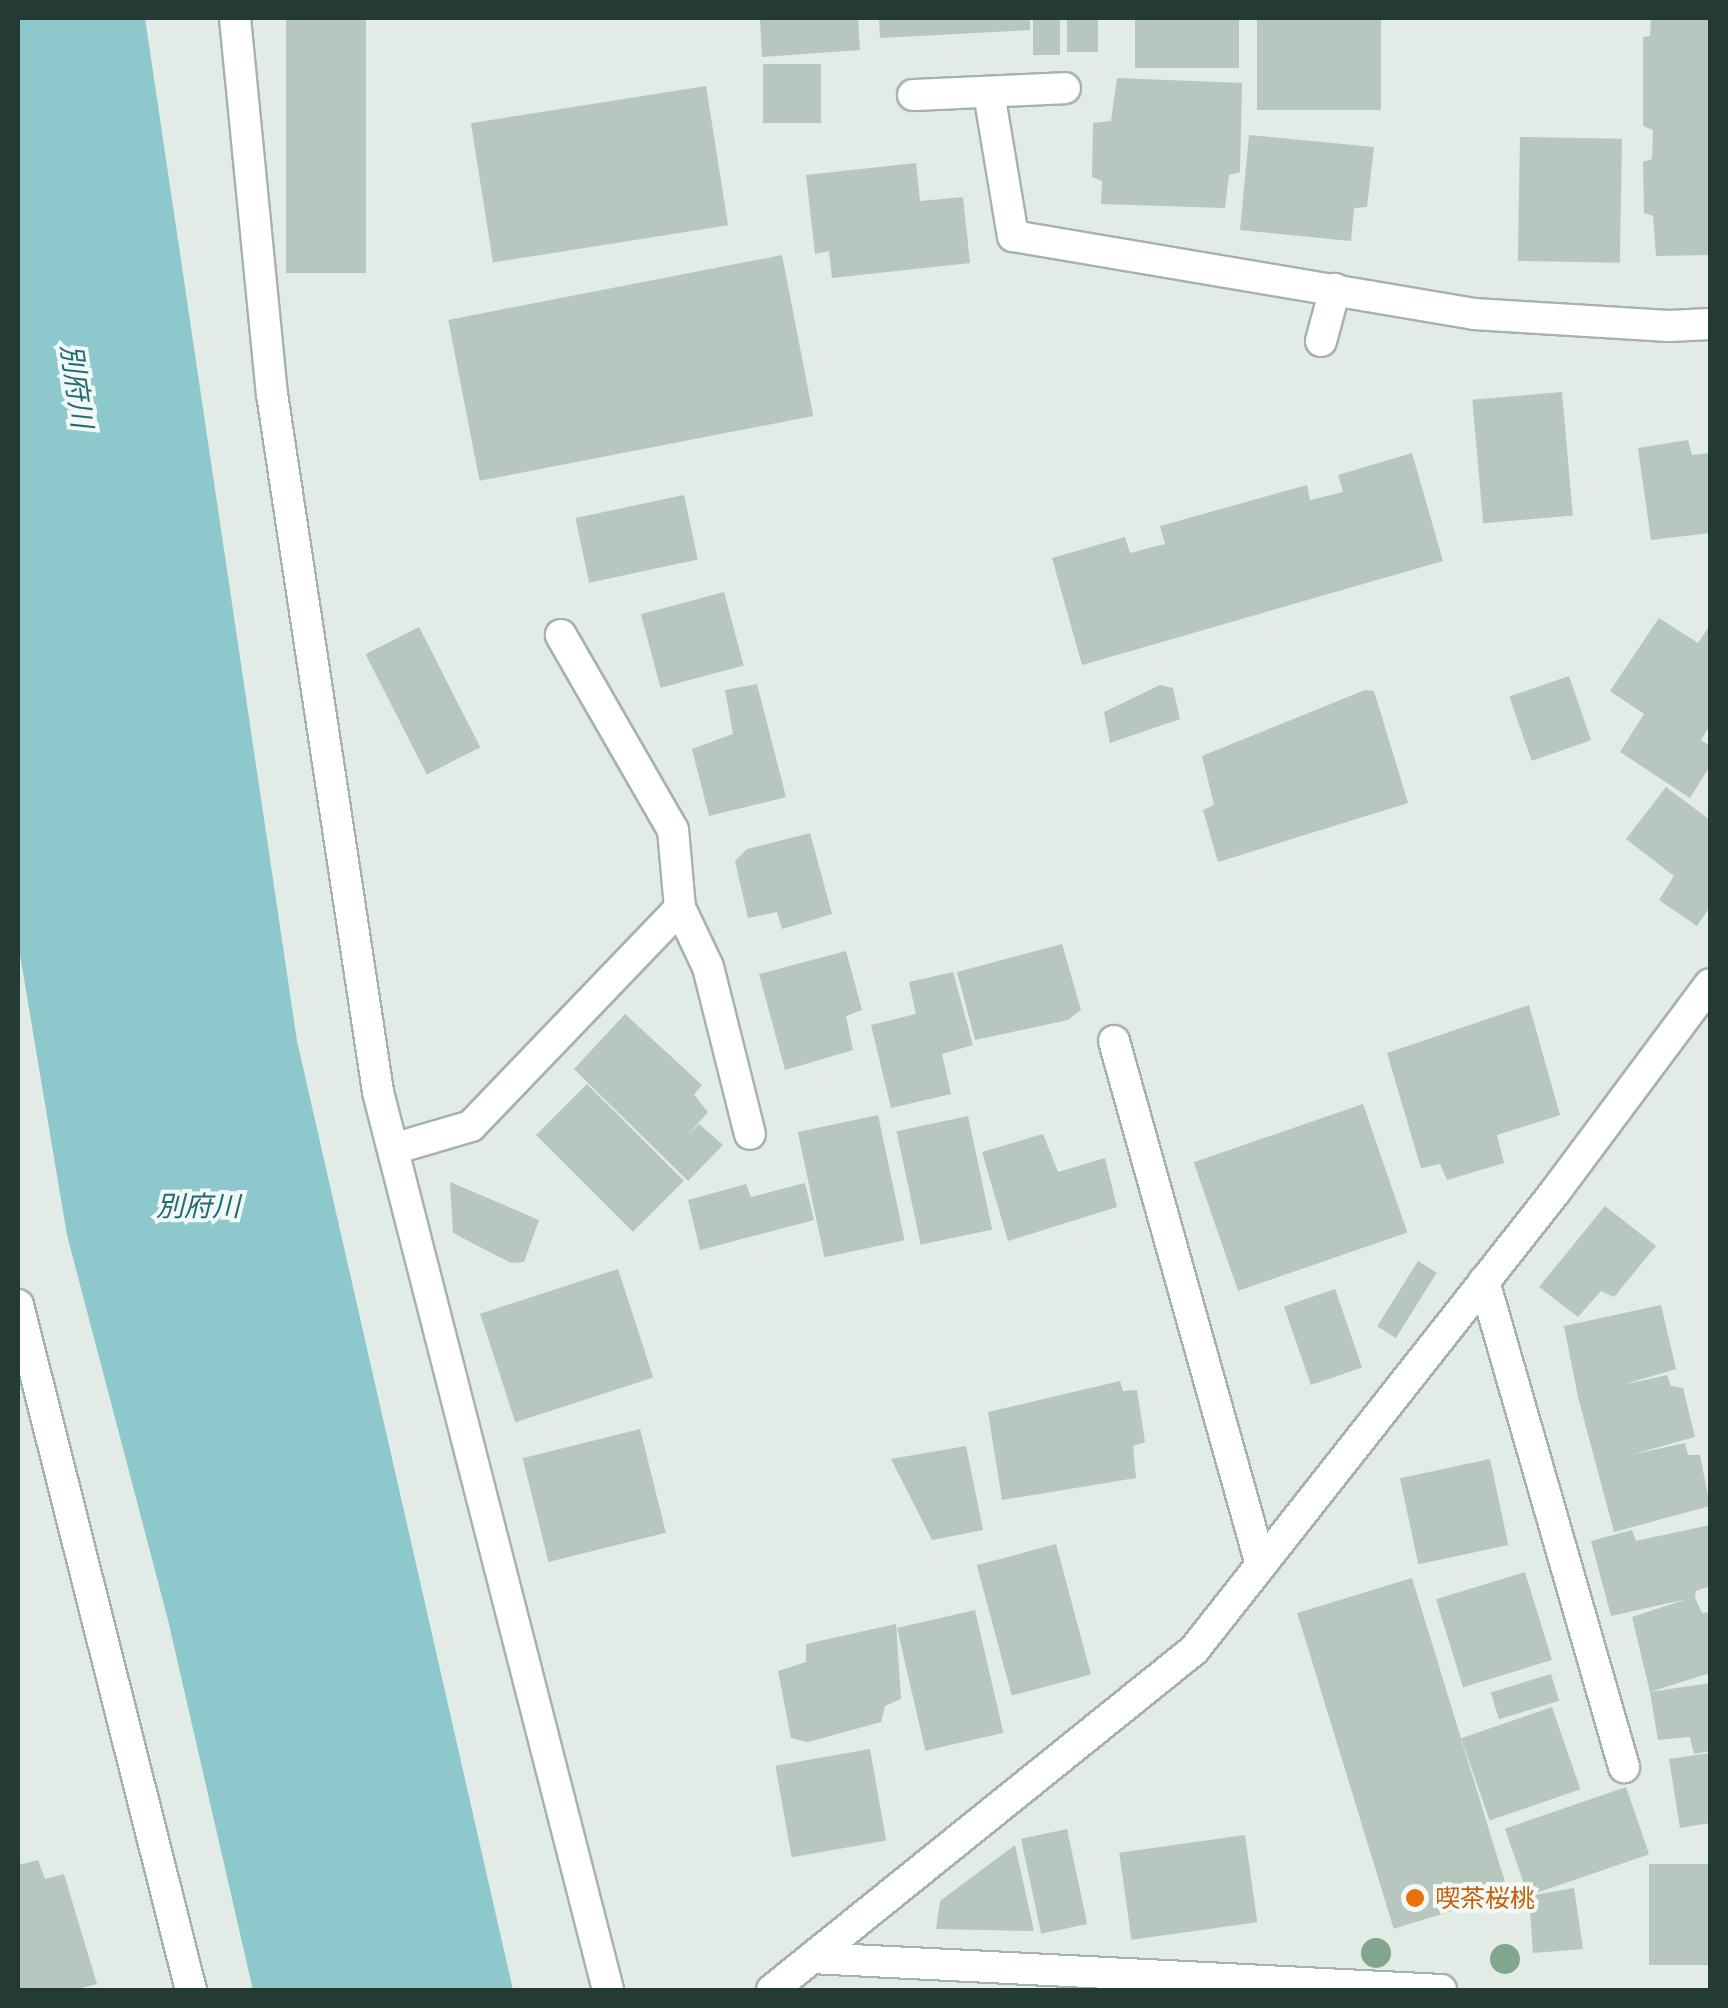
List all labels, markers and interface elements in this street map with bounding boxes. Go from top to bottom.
water label: 別府川 [55,342,99,430]
water label: 別府川 [156,1189,240,1223]
place label: 喫茶桜桃 [1435,1883,1535,1913]
marker: 喫茶桜桃 [1404,1887,1426,1909]

